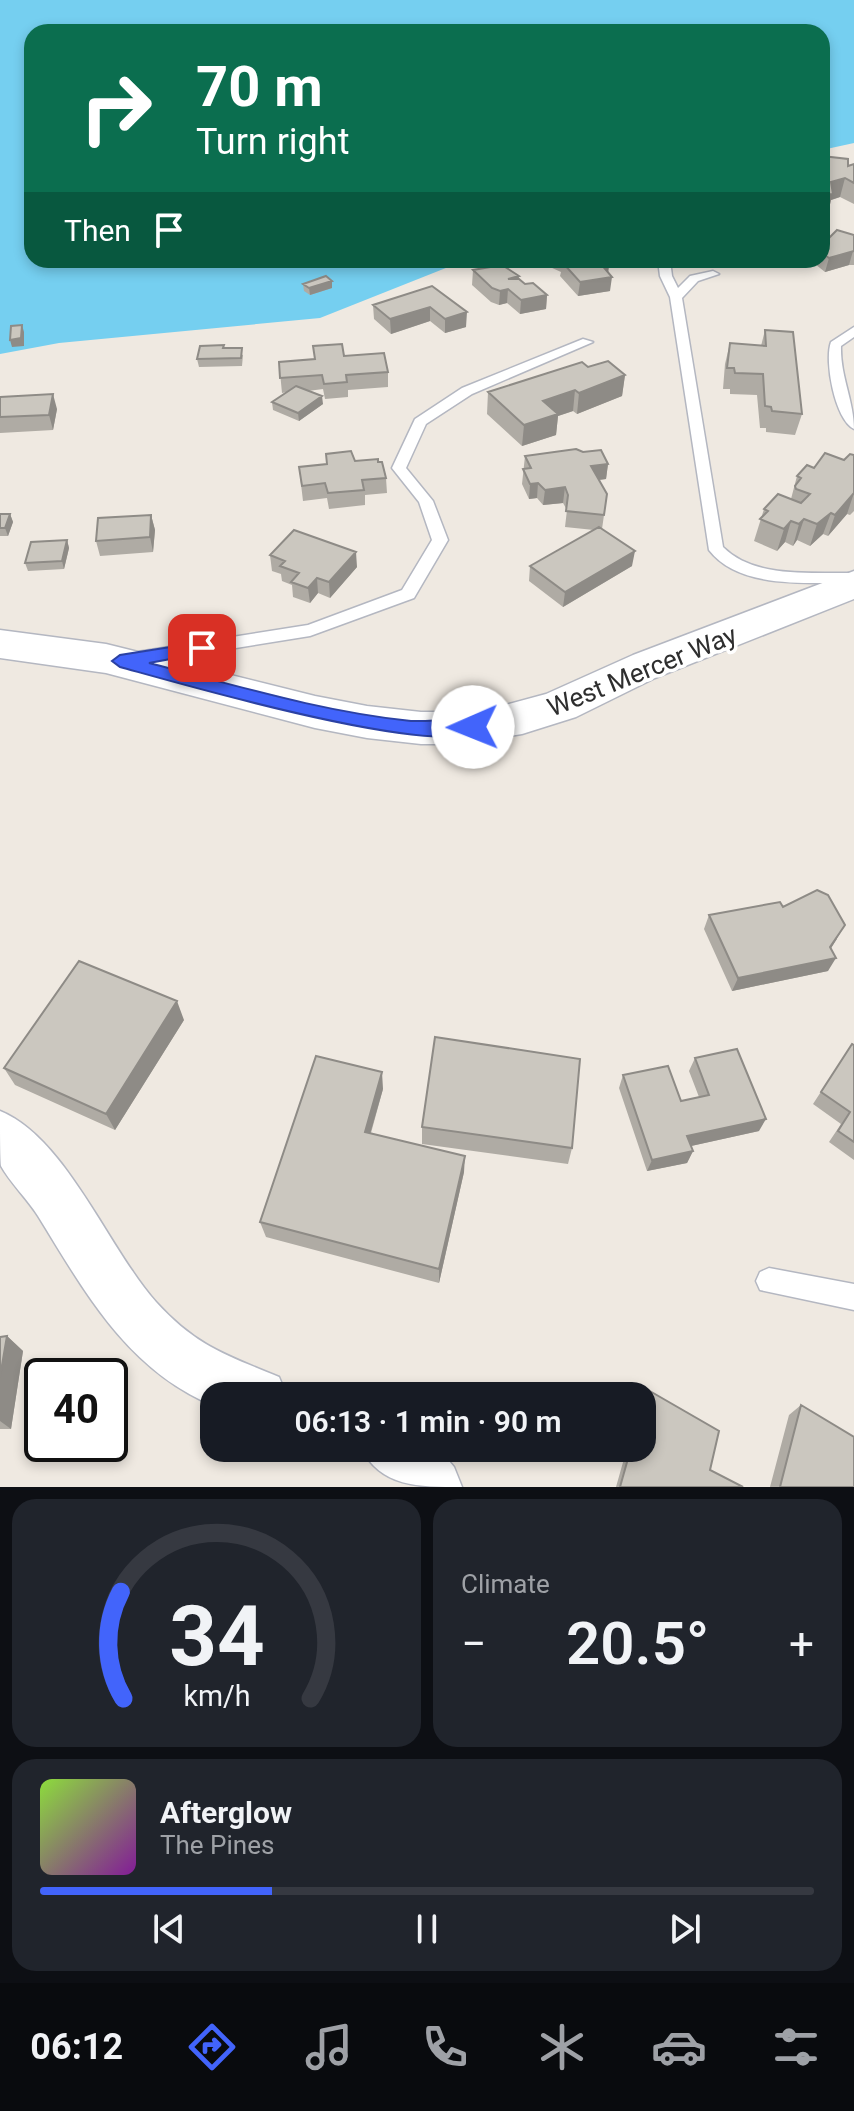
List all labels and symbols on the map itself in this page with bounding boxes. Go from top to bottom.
pin [168,614,236,682]
street label: West Mercer Way [543,619,741,723]
position arrow [431,685,515,769]
speed limit sign: 40 [24,1358,128,1462]

